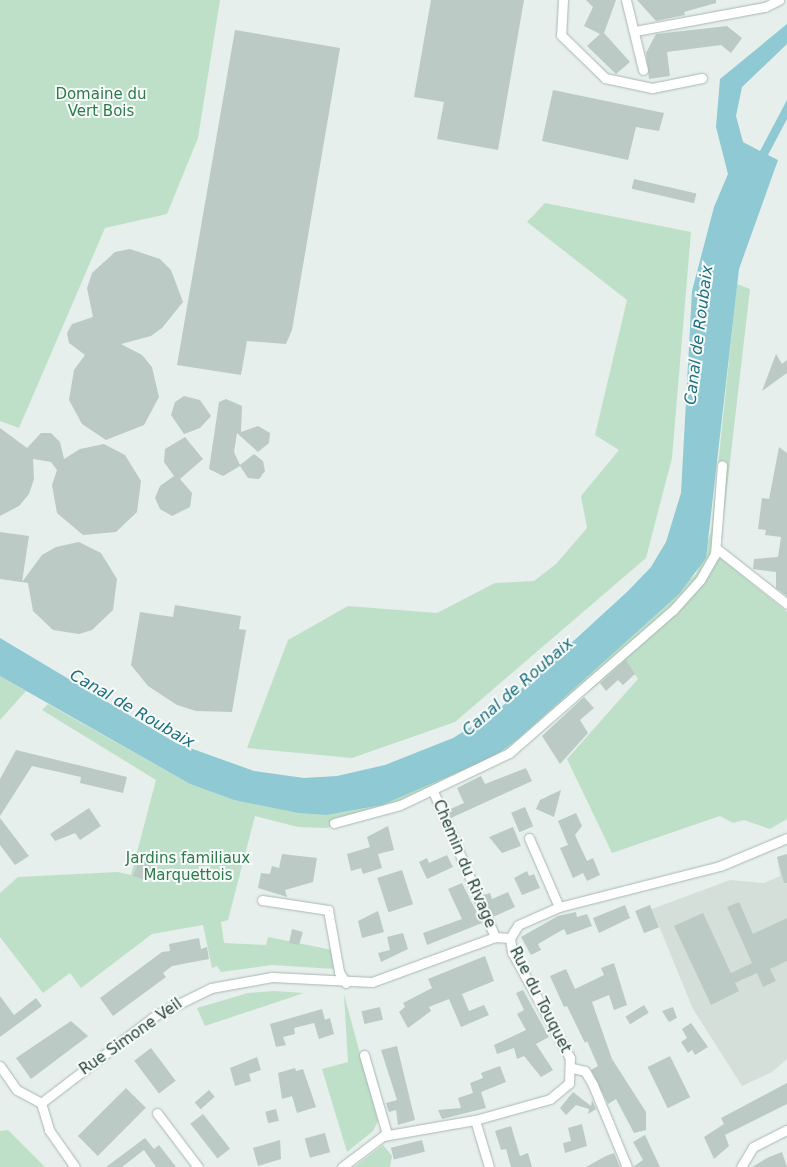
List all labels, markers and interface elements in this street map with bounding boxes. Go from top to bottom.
park label: Domaine du Vert Bois [55,85,147,120]
water label: Canal de Roubaix [681,264,717,406]
water label: Canal de Roubaix [459,634,577,740]
water label: Canal de Roubaix [66,666,198,752]
street label: Chemin du Rivage [429,797,499,931]
park label: Jardins familiaux Marquettois [126,849,250,884]
street label: Rue du Touquet [506,944,574,1056]
street label: Rue Simone Veil [76,995,186,1079]

